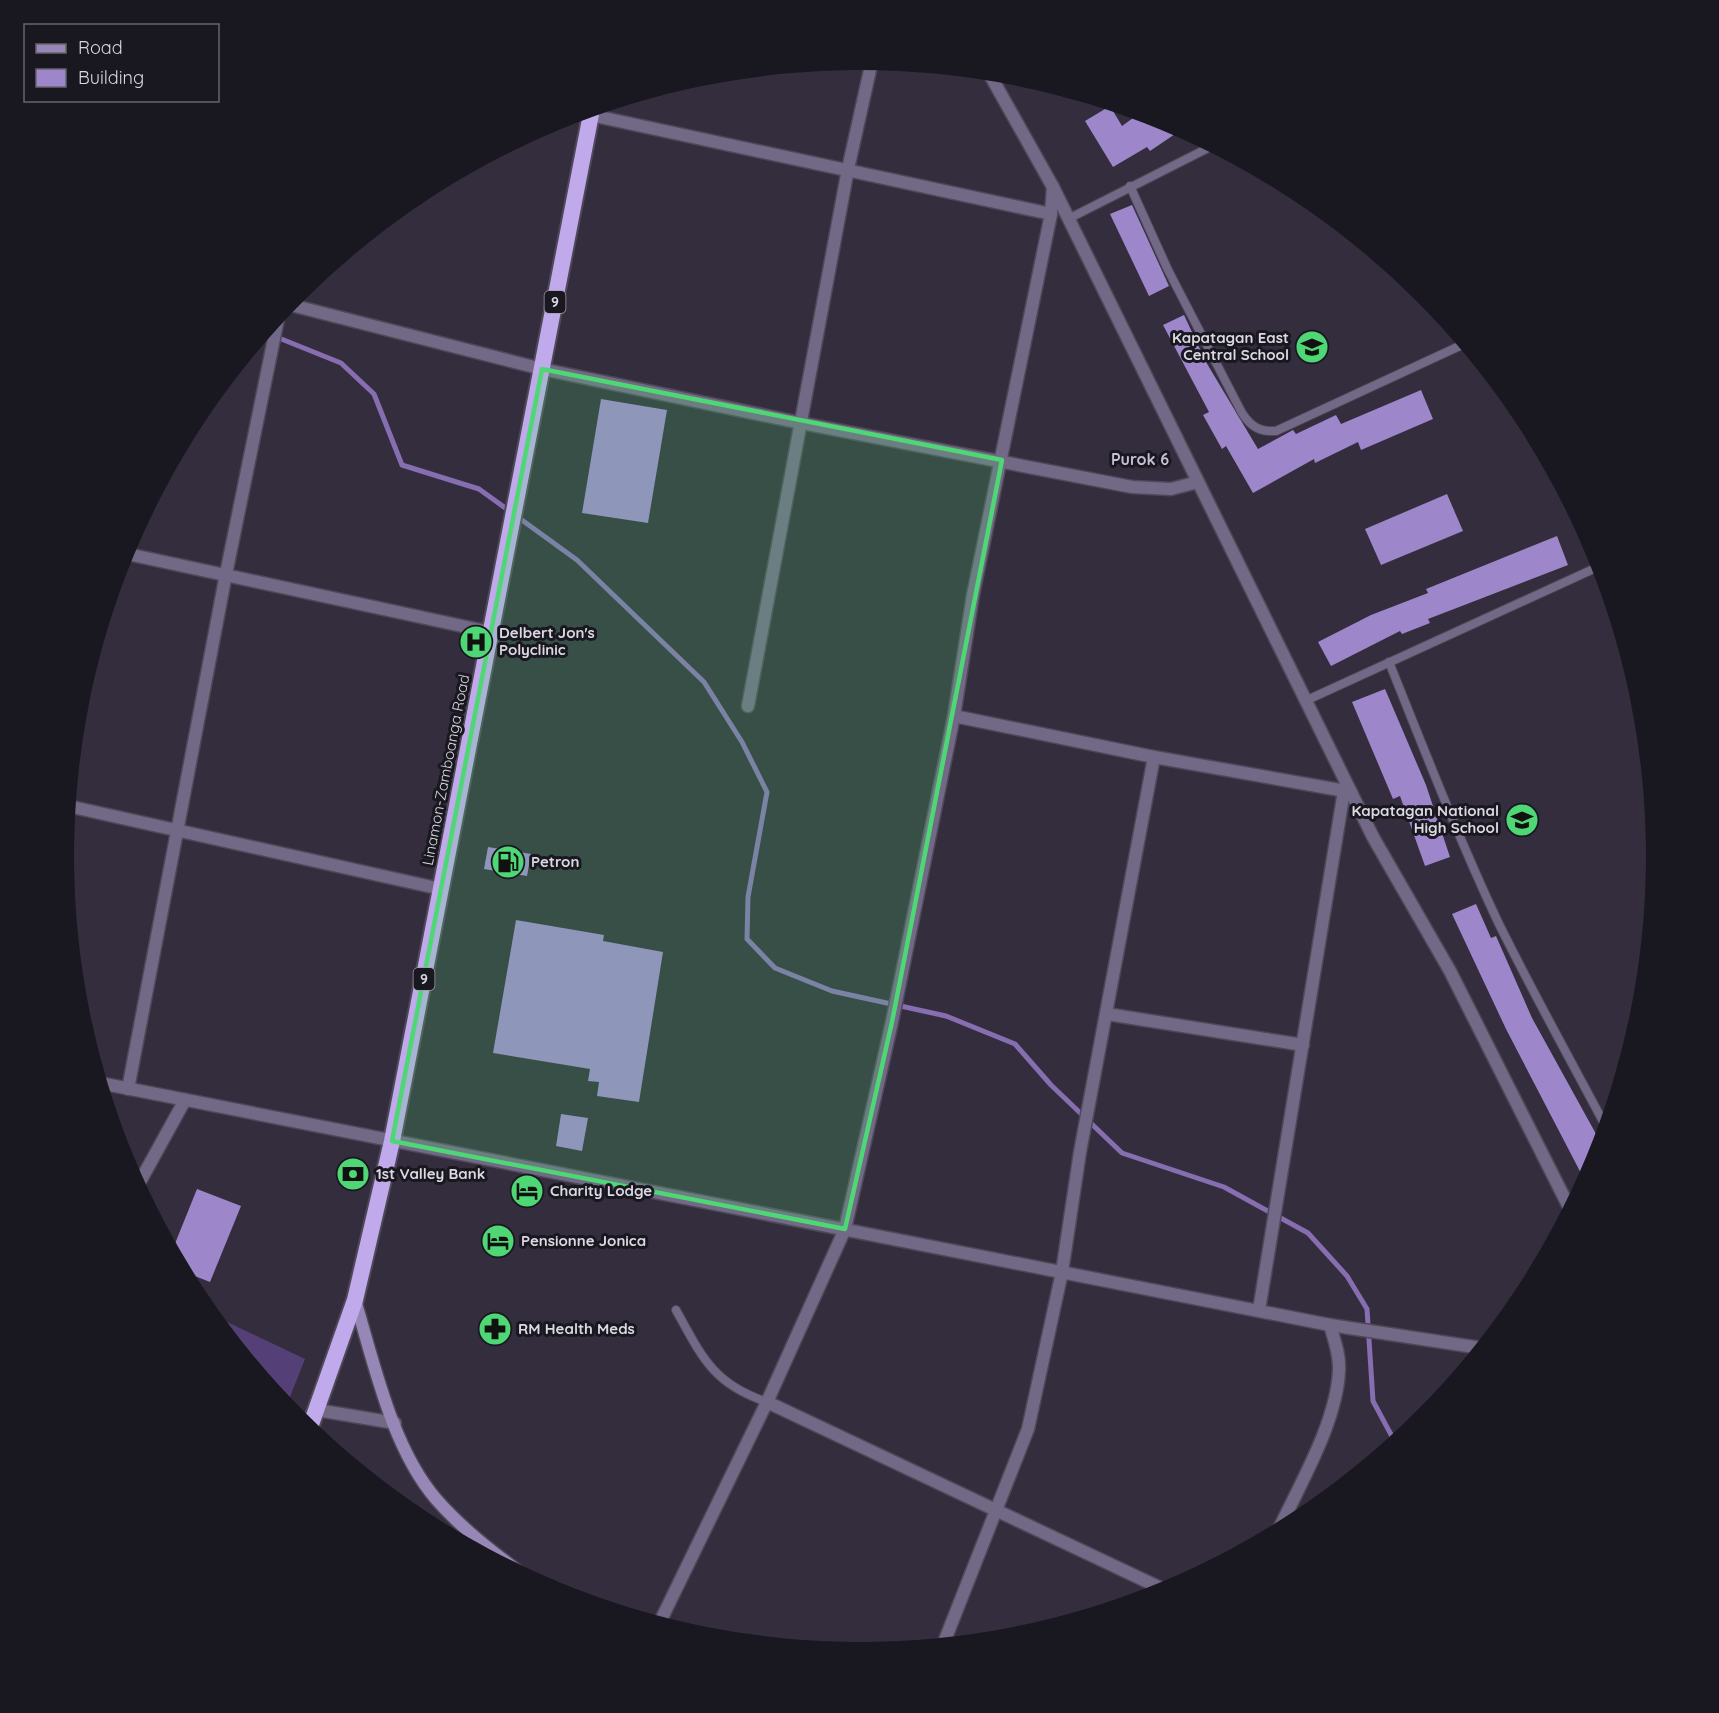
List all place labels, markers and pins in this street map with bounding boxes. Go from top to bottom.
place label: Kapatagan East Central School [1172,328,1289,364]
school or university icon: Kapatagan East Central School [1294,329,1330,365]
place label: Delbert Jon's Polyclinic [499,623,595,659]
hospital icon: Delbert Jon's Polyclinic [458,624,494,660]
place label: Kapatagan National High School [1351,801,1499,837]
school or university icon: Kapatagan National High School [1504,802,1540,838]
fuel station icon: Petron [490,844,526,880]
place label: Petron [531,852,579,871]
bank icon: 1st Valley Bank [335,1156,371,1192]
place label: 1st Valley Bank [376,1164,485,1183]
hotel icon: Charity Lodge [509,1173,545,1209]
place label: Charity Lodge [550,1181,652,1200]
hotel icon: Pensionne Jonica [480,1223,516,1259]
place label: Pensionne Jonica [521,1231,646,1250]
pharmacy icon: RM Health Meds [477,1311,513,1347]
place label: RM Health Meds [518,1319,635,1338]

